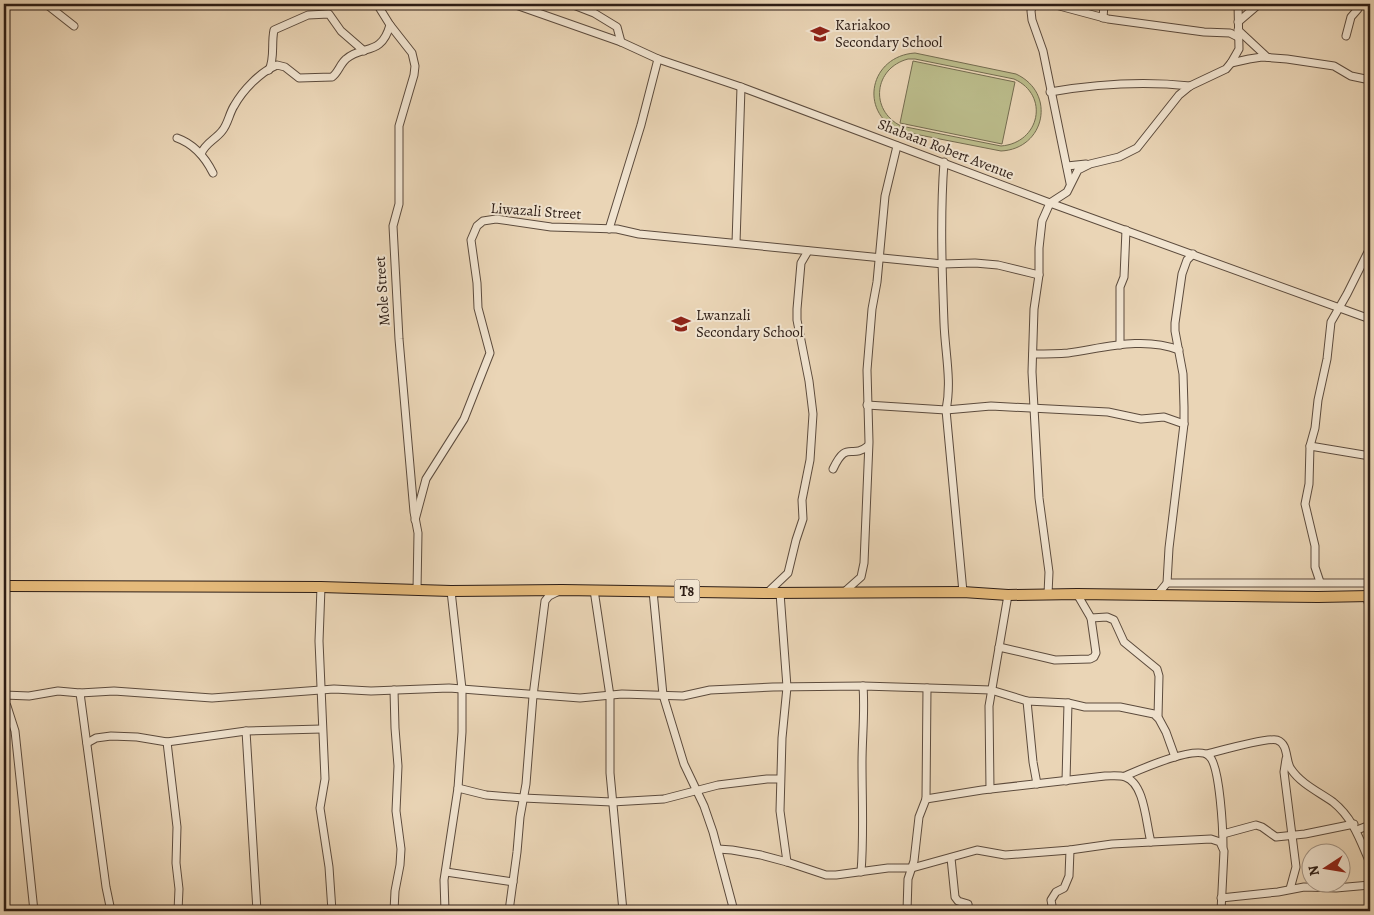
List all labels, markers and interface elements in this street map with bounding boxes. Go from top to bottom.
place label: Kariakoo Secondary School [835,15,943,52]
school or university icon: Kariakoo Secondary School [809,23,831,45]
street label: Shabaan Robert Avenue [875,114,1017,184]
street label: Liwazali Street [490,198,582,224]
street label: Mole Street [370,255,394,327]
place label: Lwanzali Secondary School [696,305,804,342]
school or university icon: Lwanzali Secondary School [670,313,692,335]
road number: T8 [674,580,700,602]
north arrow [1302,842,1352,892]
text: N [1303,864,1324,878]

